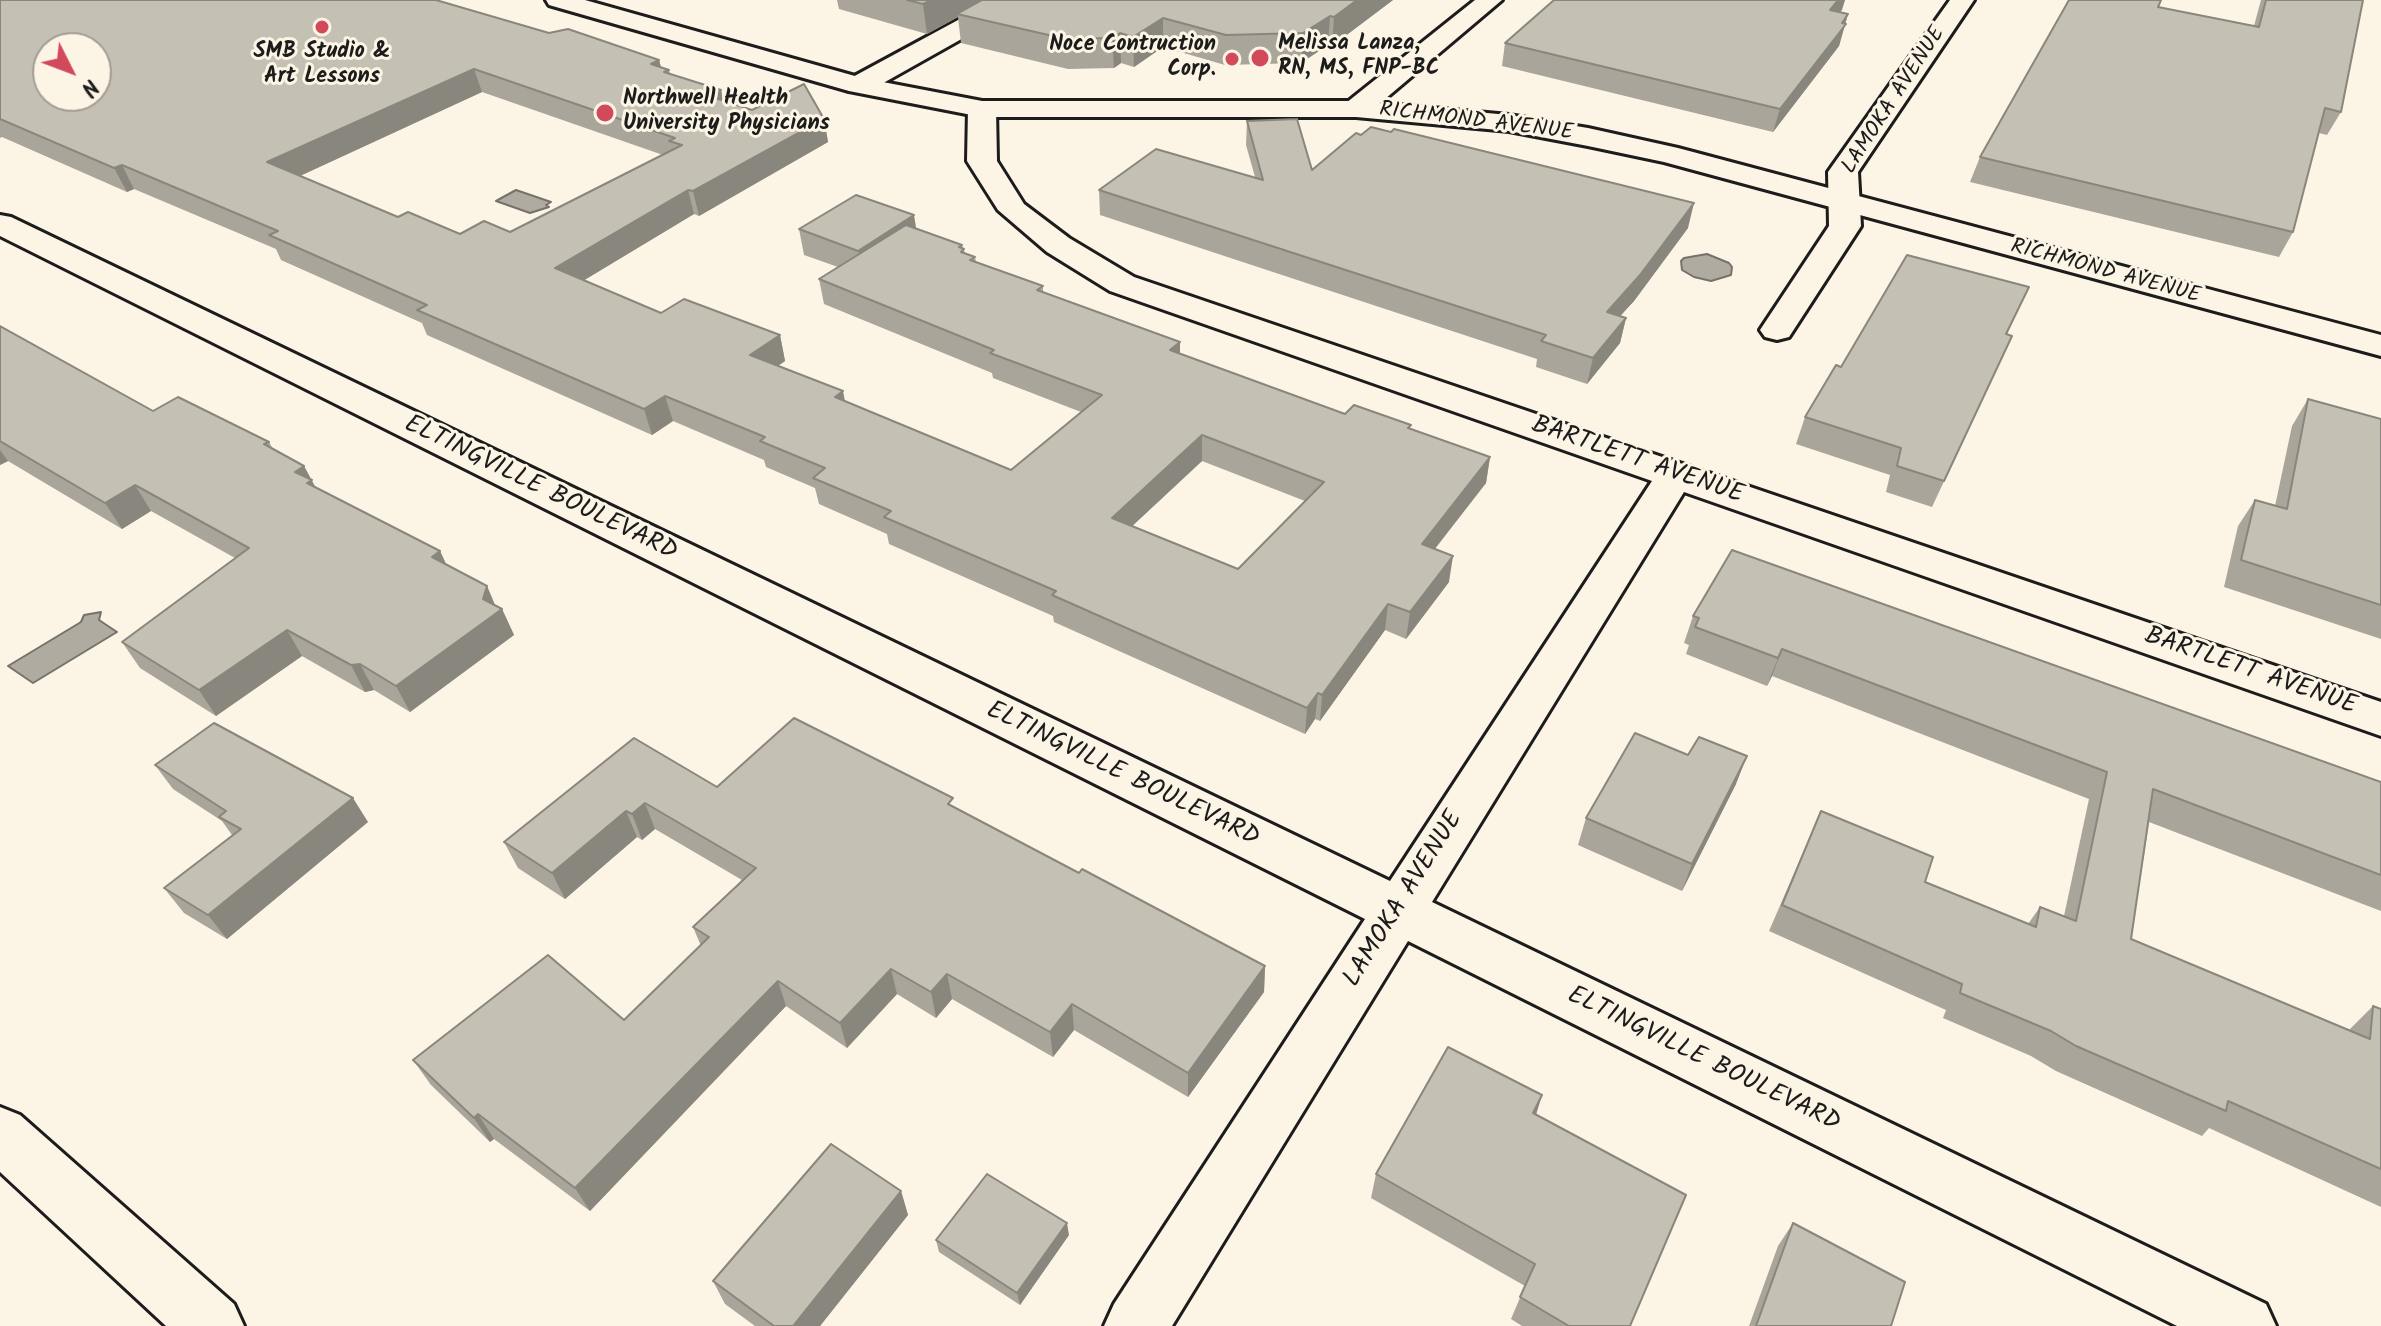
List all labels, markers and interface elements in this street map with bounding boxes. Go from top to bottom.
marker: SMB Studio & Art Lessons [313,18,331,36]
street label: LAMOKA AVENUE [1838,22,1952,180]
north arrow [32,32,112,112]
place label: Melissa Lanza, RN, MS, FNP-BC [1278,32,1439,84]
place label: Noce Contruction Corp. [1049,33,1216,84]
place label: SMB Studio & Art Lessons [253,40,391,92]
marker: Melissa Lanza, RN, MS, FNP-BC [1249,47,1271,69]
marker: Noce Contruction Corp. [1223,50,1241,68]
text: N [71,70,106,104]
place label: Northwell Health University Physicians [623,87,830,138]
street label: RICHMOND AVENUE [1378,98,1574,148]
marker: Northwell Health University Physicians [594,102,616,124]
street label: RICHMOND AVENUE [2007,235,2203,311]
street label: ELTINGVILLE BOULEVARD [398,410,682,570]
street label: BARTLETT AVENUE [1527,411,1747,513]
street label: BARTLETT AVENUE [2140,622,2360,724]
street label: ELTINGVILLE BOULEVARD [980,696,1264,856]
street label: LAMOKA AVENUE [1338,806,1472,994]
street label: ELTINGVILLE BOULEVARD [1561,981,1845,1141]

